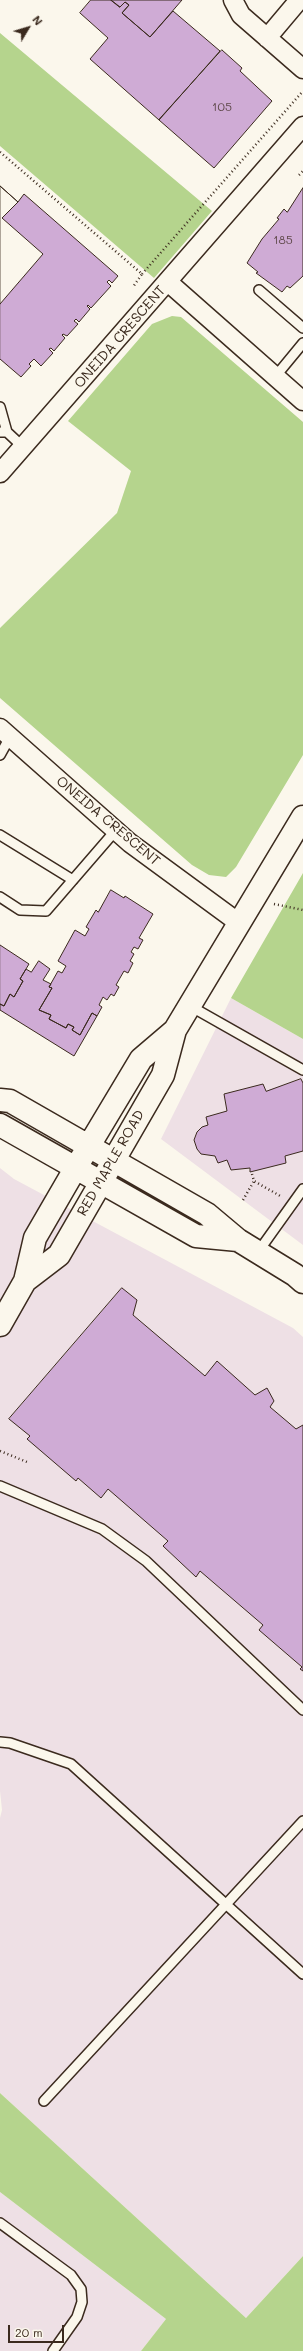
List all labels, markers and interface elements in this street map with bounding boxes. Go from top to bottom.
north arrow [8,8,48,48]
text: N [29,12,46,28]
house number: 105 [212,100,232,114]
house number: 185 [273,233,293,247]
street label: ONEIDA CRESCENT [71,282,169,392]
street label: ONEIDA CRESCENT [53,773,163,869]
street label: RED MAPLE ROAD [74,1107,148,1219]
scale bar [10,2317,66,2343]
text: 20 m [15,2324,43,2340]

